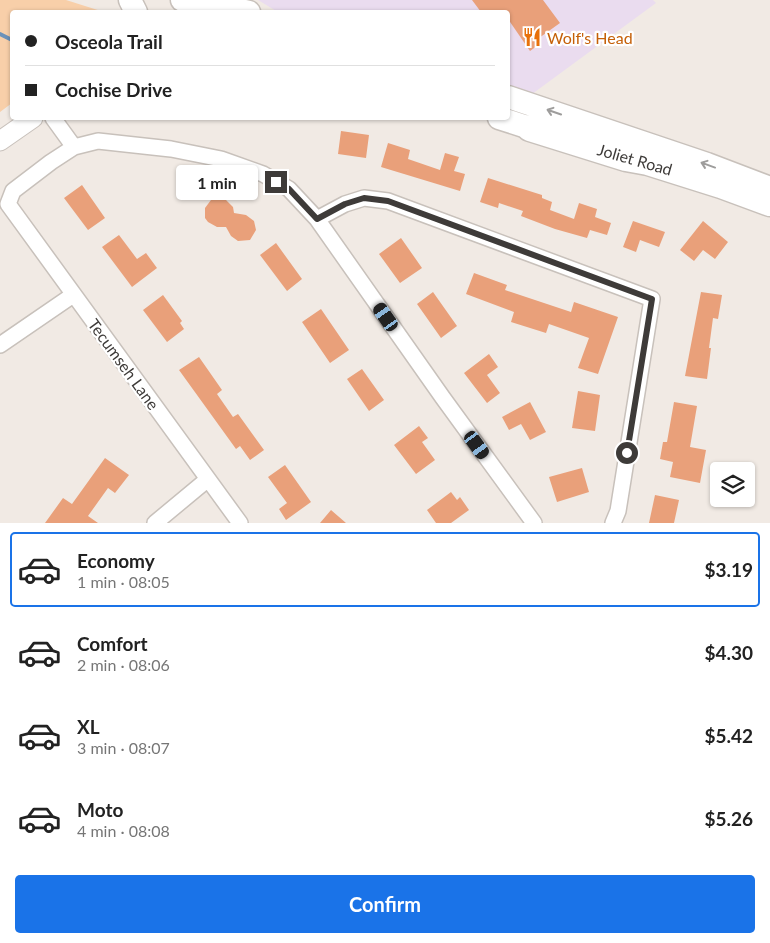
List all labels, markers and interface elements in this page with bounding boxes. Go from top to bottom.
restaurant icon: Wolf's Head [521,26,543,48]
place label: Wolf's Head [547,28,633,47]
text: Osceola Trail [55,30,163,53]
text: Cochise Drive [55,78,172,101]
one-way arrow [547,107,563,116]
street label: Joliet Road [595,139,675,179]
one-way arrow [701,160,716,169]
callout: 1 min [176,164,258,200]
route end [265,171,287,193]
text: 1 min [197,173,237,192]
car [371,300,400,334]
street label: Tecumseh Lane [85,315,163,413]
car [462,428,491,462]
route start [616,442,638,464]
map controls [710,462,755,507]
button: layers [710,462,755,507]
icon: car [17,547,62,592]
text: Economy [77,549,155,572]
text: $3.19 [704,558,753,581]
text: 1 min · 08:05 [77,572,170,591]
icon: car [17,630,62,675]
text: Comfort [77,632,148,655]
text: $4.30 [704,641,753,664]
text: 2 min · 08:06 [77,655,170,674]
icon: car [17,713,62,758]
text: XL [77,715,100,738]
text: $5.42 [704,724,753,747]
text: 3 min · 08:07 [77,738,170,757]
icon: car [17,796,62,841]
text: Moto [77,798,123,821]
text: $5.26 [704,807,753,830]
text: 4 min · 08:08 [77,821,170,840]
button: Confirm [15,875,755,933]

